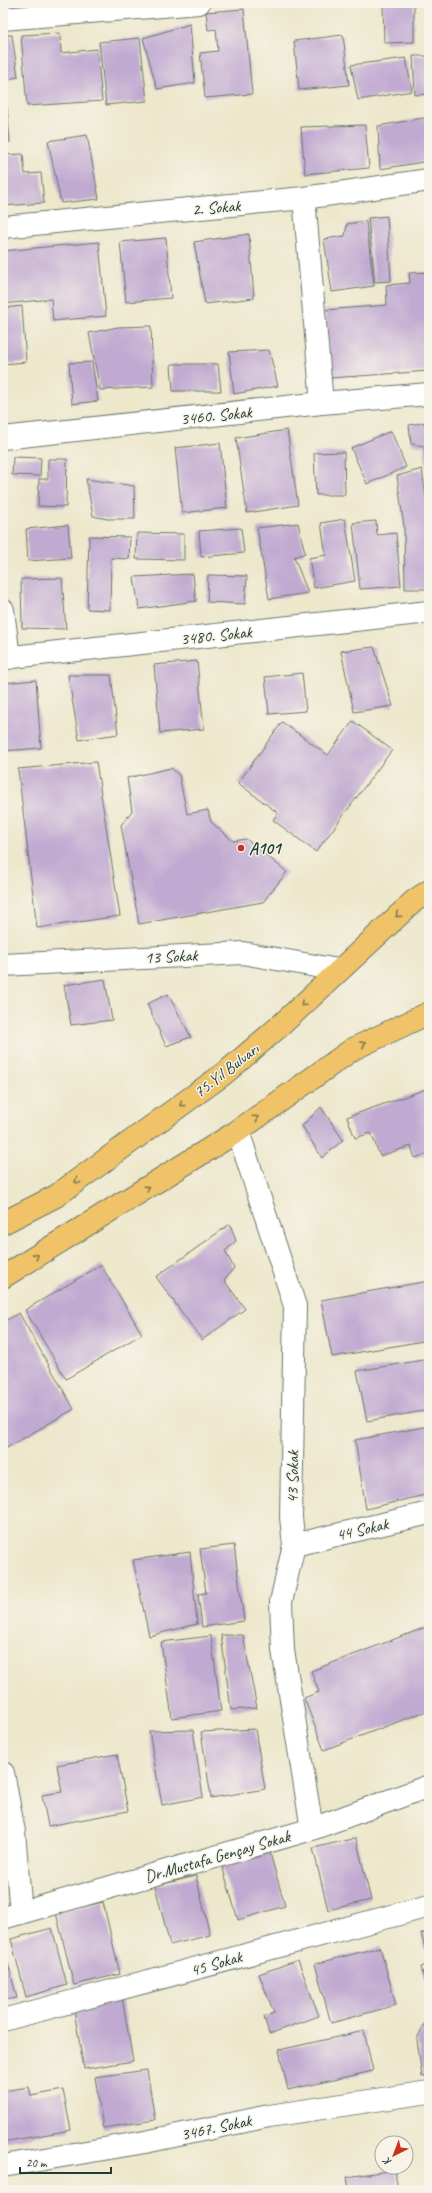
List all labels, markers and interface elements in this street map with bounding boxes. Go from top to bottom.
street label: 2. Sokak [191,195,243,220]
street label: 3460. Sokak [179,401,254,430]
street label: 3480. Sokak [179,621,254,650]
place label: A101 [249,838,283,859]
marker: A101 [236,843,246,853]
one-way arrow [395,910,403,917]
street label: 13 Sokak [144,945,200,968]
one-way arrow [300,999,308,1006]
street label: 75.Yıl Bulvarı [189,1038,264,1102]
one-way arrow [359,1041,366,1049]
one-way arrow [179,1099,186,1106]
one-way arrow [252,1116,259,1123]
one-way arrow [74,1176,81,1183]
one-way arrow [143,1185,150,1192]
one-way arrow [32,1254,39,1261]
street label: 43 Sokak [282,1449,303,1504]
street label: 44 Sokak [334,1513,392,1546]
street label: Dr.Mustafa Gençay Sokak [142,1825,294,1887]
street label: 45 Sokak [188,1946,246,1981]
street label: 3467. Sokak [179,2109,255,2145]
north arrow [374,2135,414,2175]
scale bar [20,2149,111,2175]
text: K [379,2154,394,2170]
text: 20 m [26,2155,48,2171]

